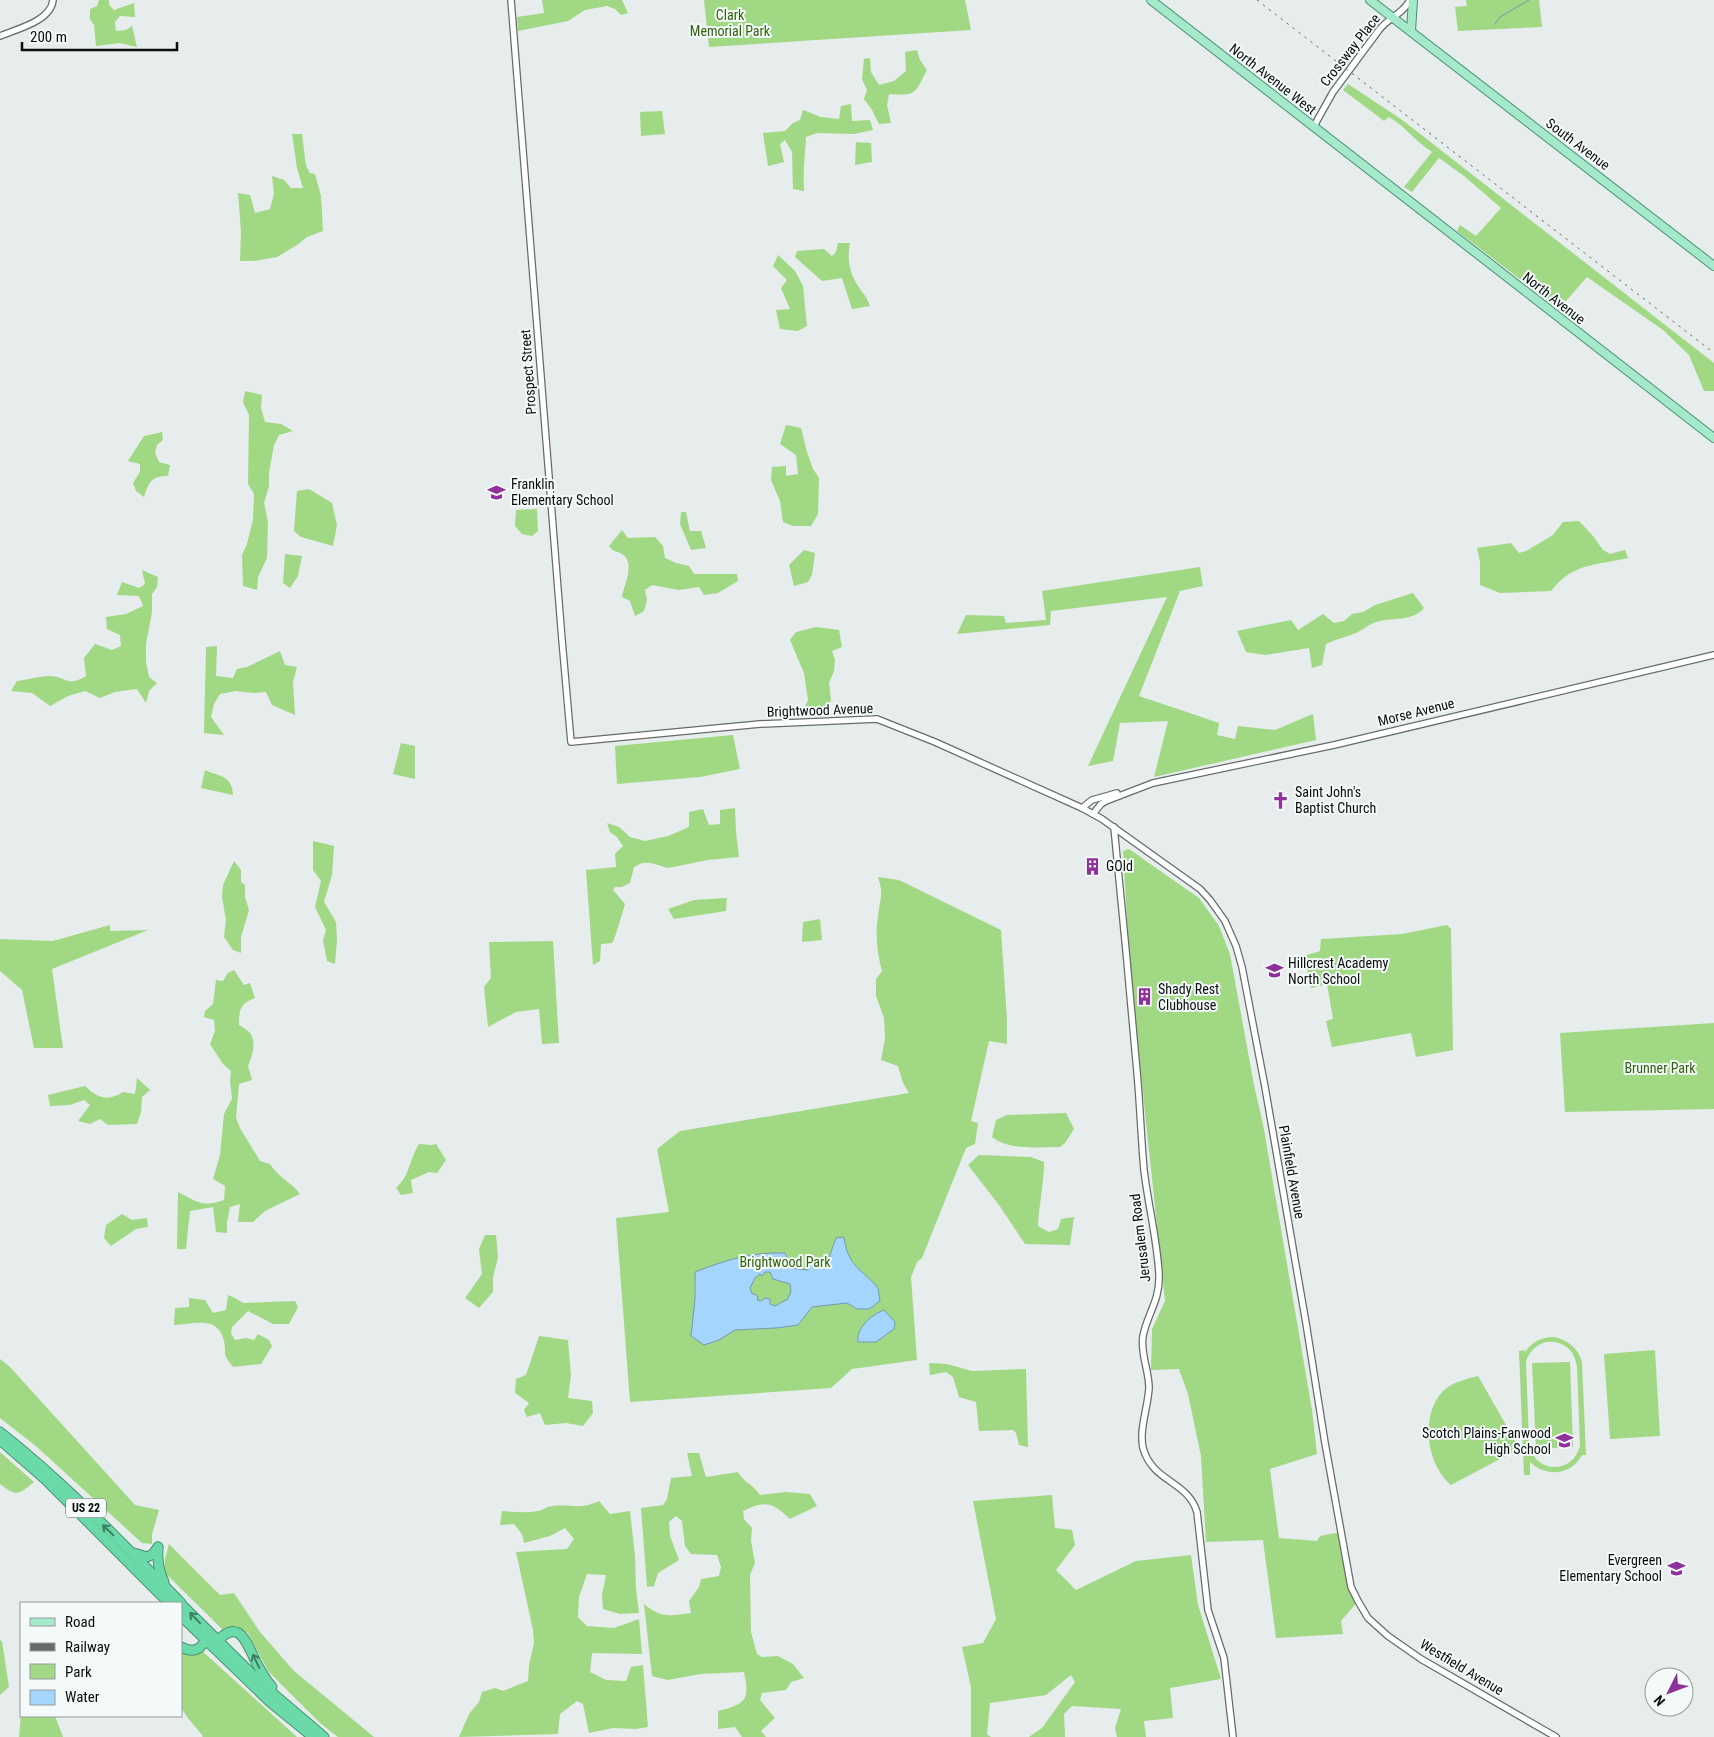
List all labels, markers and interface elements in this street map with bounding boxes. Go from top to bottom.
park label: Clark Memorial Park [690,7,771,39]
street label: Crossway Place [1317,10,1383,89]
scale bar [22,20,178,52]
text: 200 m [30,28,67,46]
street label: North Avenue West [1227,40,1319,118]
street label: South Avenue [1543,115,1613,173]
street label: North Avenue [1520,269,1589,328]
street label: Prospect Street [517,329,539,415]
place label: Franklin Elementary School [511,476,614,508]
school or university icon: Franklin Elementary School [487,482,507,502]
street label: Morse Avenue [1376,695,1456,729]
street label: Brightwood Avenue [766,700,874,720]
place label: Saint John's Baptist Church [1295,784,1376,816]
church icon: Saint John's Baptist Church [1271,790,1291,810]
building icon: GOld [1082,856,1102,876]
place label: GOld [1106,858,1133,874]
place label: Hillcrest Academy North School [1288,955,1389,987]
school or university icon: Hillcrest Academy North School [1264,961,1284,981]
place label: Shady Rest Clubhouse [1158,981,1219,1013]
building icon: Shady Rest Clubhouse [1134,987,1154,1007]
park label: Brunner Park [1624,1060,1696,1076]
street label: Plainfield Avenue [1276,1124,1308,1220]
street label: Jerusalem Road [1127,1193,1153,1283]
park label: Brightwood Park [739,1254,831,1270]
place label: Scotch Plains-Fanwood High School [1422,1425,1551,1457]
school or university icon: Scotch Plains-Fanwood High School [1555,1431,1575,1451]
road number: US 22 [66,1499,106,1518]
one-way arrow [102,1524,115,1536]
place label: Evergreen Elementary School [1559,1552,1662,1584]
school or university icon: Evergreen Elementary School [1666,1558,1686,1578]
legend [20,1602,182,1717]
one-way arrow [189,1612,201,1624]
text: Road [65,1613,95,1631]
street label: Westfield Avenue [1417,1636,1507,1698]
text: Railway [65,1638,110,1656]
one-way arrow [251,1653,261,1668]
text: Park [65,1663,92,1681]
north arrow [1644,1667,1694,1717]
text: Water [65,1688,100,1706]
text: N [1651,1692,1668,1709]

